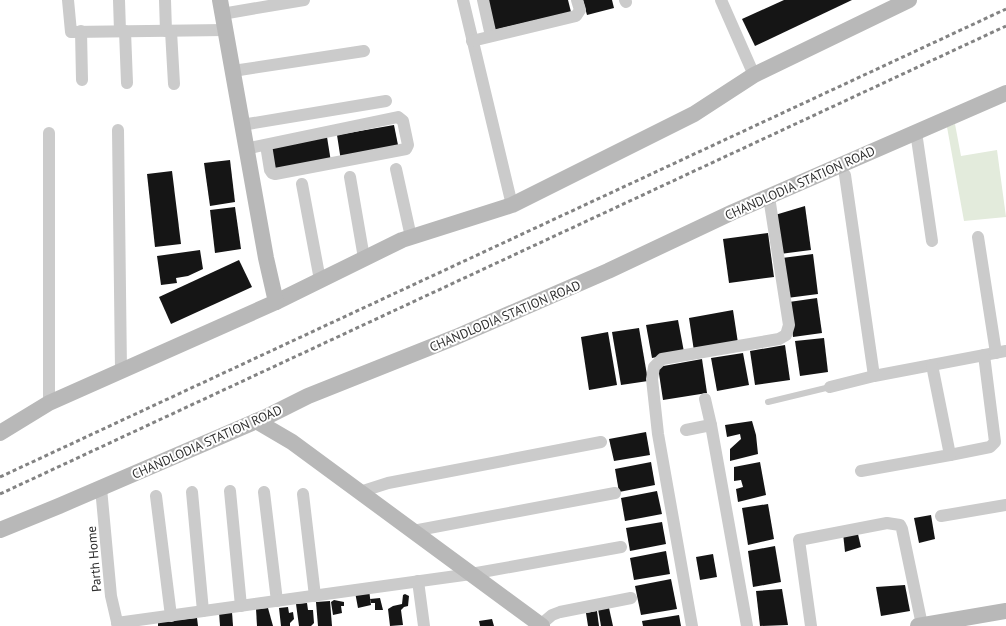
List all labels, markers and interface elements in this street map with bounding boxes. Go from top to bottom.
street label: CHANDLODIA STATION ROAD [722,142,878,224]
street label: CHANDLODIA STATION ROAD [427,276,583,356]
street label: CHANDLODIA STATION ROAD [129,401,285,483]
street label: Parth Home [83,525,105,593]

